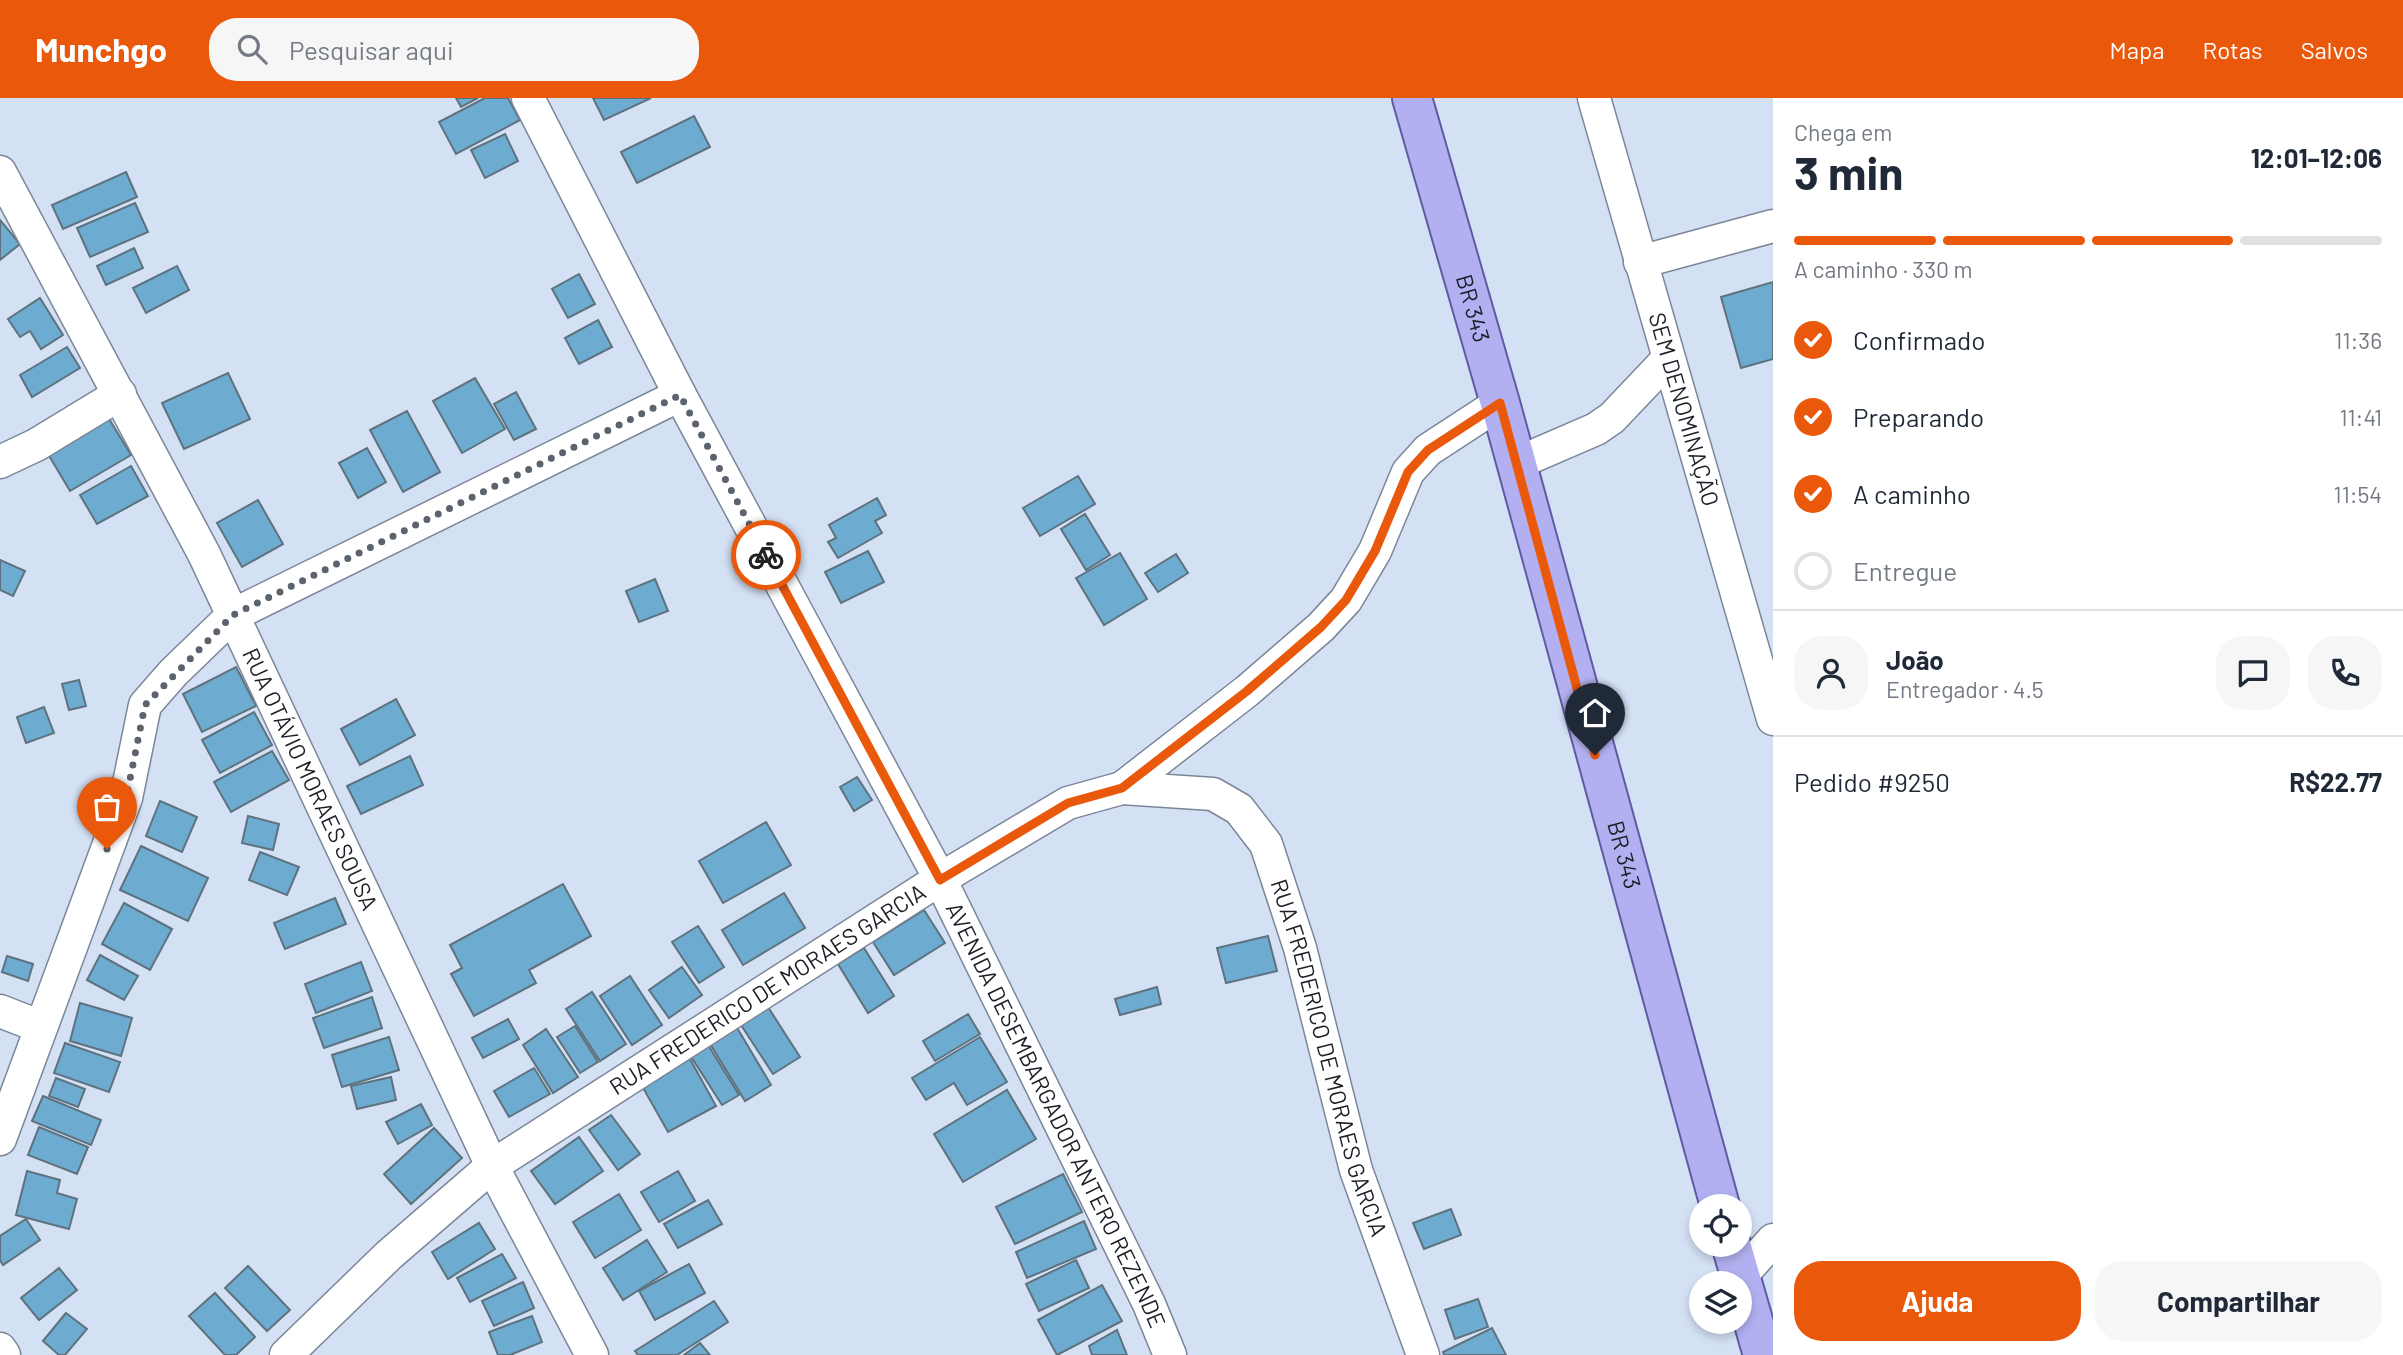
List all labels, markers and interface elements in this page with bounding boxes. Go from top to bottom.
search box [209,18,699,81]
text: Munchgo [35,29,167,69]
icon: search [233,30,271,68]
text: Pesquisar aqui [289,34,454,65]
text: Mapa [2110,35,2165,64]
text: Rotas [2203,35,2263,64]
text: Salvos [2301,35,2368,64]
text: Chega em [1794,118,1892,146]
text: 12:01–12:06 [2251,142,2382,173]
text: 3 min [1794,144,1903,199]
text: A caminho · 330 m [1794,255,1973,283]
street label: BR 343 [1451,271,1497,345]
street label: SEM DENOMINAÇÃO [1644,309,1726,509]
icon: check [1794,321,1832,359]
text: Confirmado [1853,324,1985,355]
text: 11:36 [2334,326,2382,354]
icon: check [1794,398,1832,436]
text: Preparando [1853,401,1984,432]
text: 11:41 [2339,403,2382,431]
icon: check [1794,475,1832,513]
text: A caminho [1853,478,1971,509]
text: 11:54 [2334,480,2382,508]
courier [731,520,801,590]
icon: bike [747,536,785,574]
text: Entregue [1853,555,1957,586]
button: person [1794,636,1868,710]
button: chat [2216,636,2290,710]
button: phone [2308,636,2382,710]
street label: RUA OTÁVIO MORAES SOUSA [237,643,385,914]
text: João [1886,644,1944,675]
text: Entregador · 4.5 [1886,675,2044,703]
pin [1565,683,1625,755]
icon: home [1576,694,1614,732]
text: Pedido #9250 [1794,766,1950,797]
text: R$22.77 [2289,766,2382,797]
pin [77,777,137,849]
icon: bag [88,788,126,826]
street label: BR 343 [1602,817,1647,892]
street label: RUA FREDERICO DE MORAES GARCIA [1265,875,1394,1240]
street label: RUA FREDERICO DE MORAES GARCIA [604,877,930,1100]
street label: AVENIDA DESEMBARGADOR ANTERO REZENDE [941,897,1172,1332]
map controls [1689,1194,1752,1334]
button: locate [1689,1194,1752,1257]
button: Ajuda [1794,1261,2081,1341]
button: Compartilhar [2095,1261,2382,1341]
button: layers [1689,1271,1752,1334]

